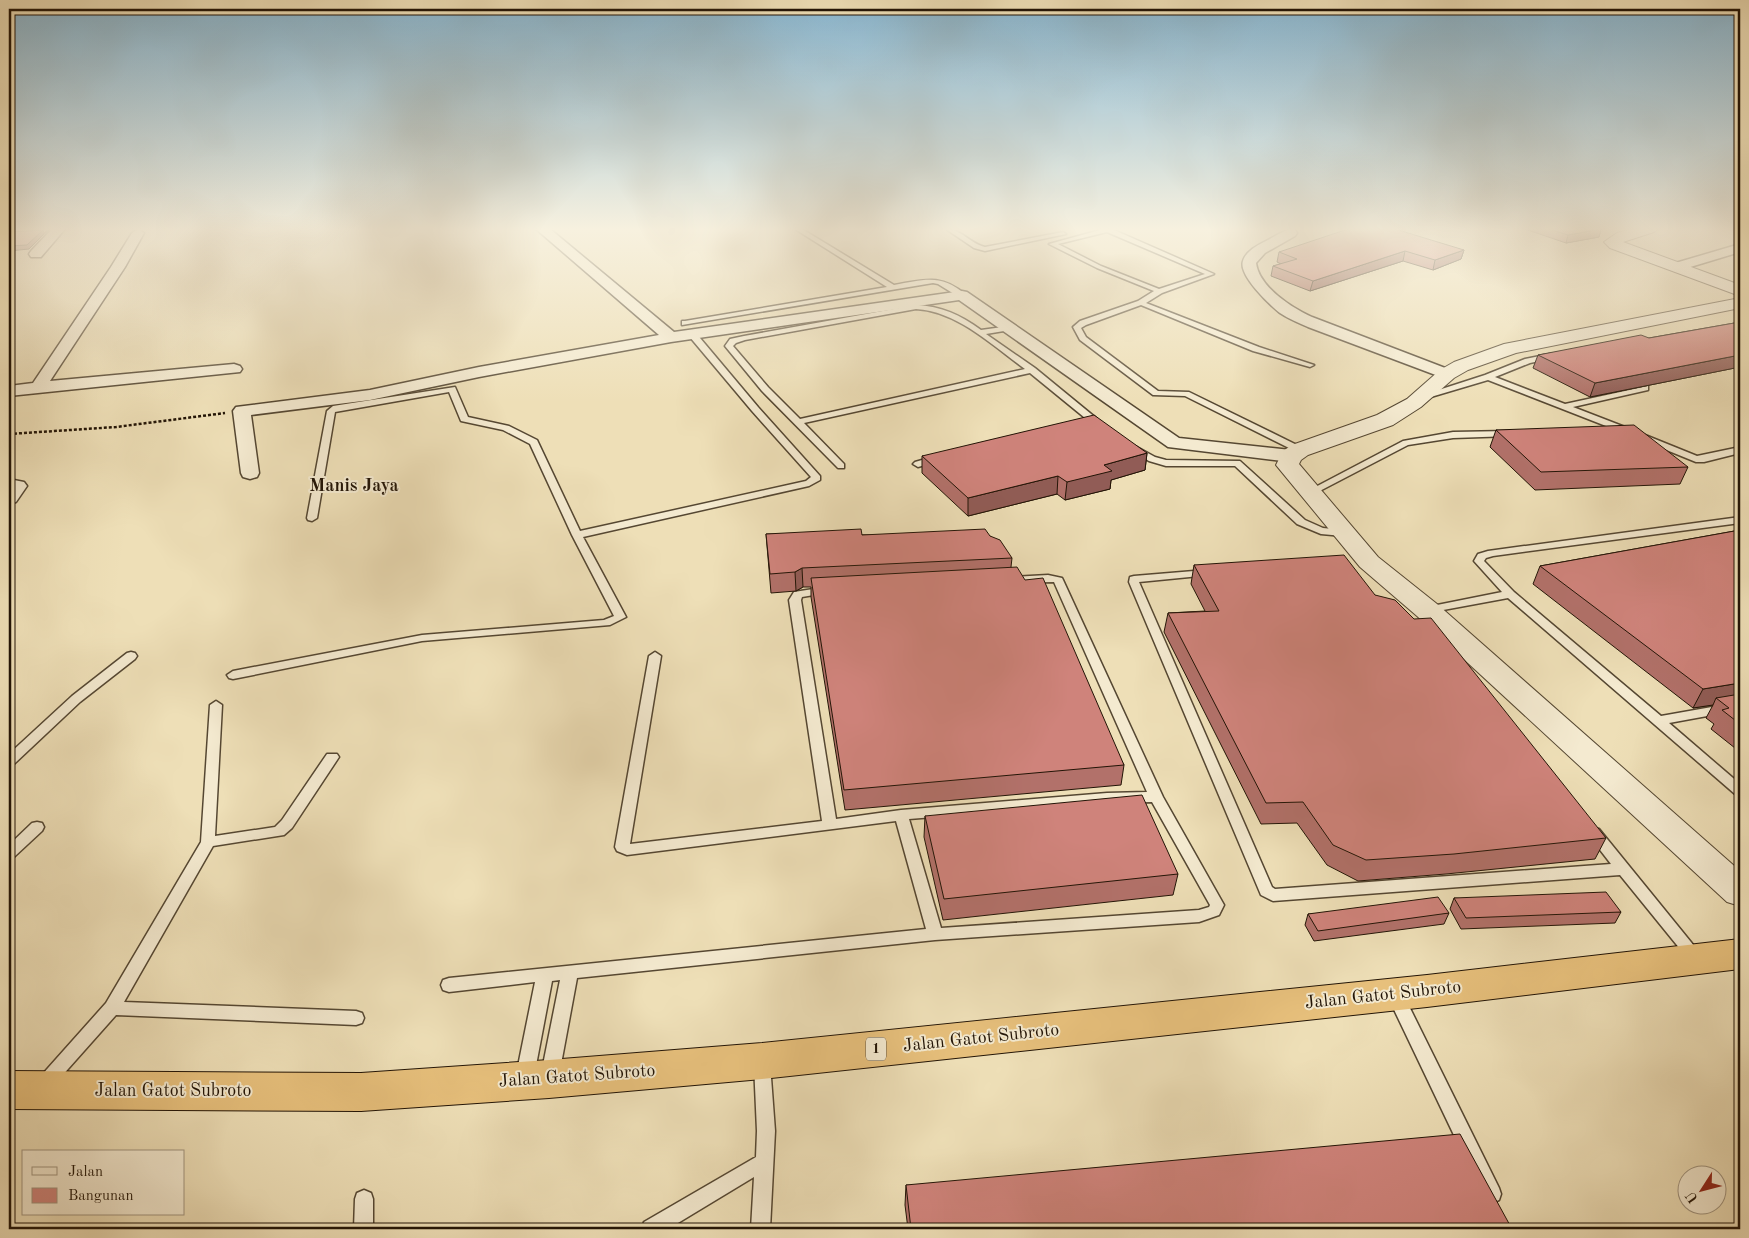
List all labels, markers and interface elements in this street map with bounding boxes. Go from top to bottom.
district label: Manis Jaya [309,477,399,495]
street label: Jalan Gatot Subroto [1304,978,1462,1012]
street label: Jalan Gatot Subroto [902,1021,1060,1055]
road number: 1 [866,1038,886,1060]
street label: Jalan Gatot Subroto [498,1062,656,1090]
street label: Jalan Gatot Subroto [94,1082,252,1100]
legend [22,1150,185,1216]
text: Jalan [68,1165,103,1180]
north arrow [1676,1166,1726,1216]
text: U [1683,1188,1701,1206]
text: Bangunan [68,1189,134,1204]

